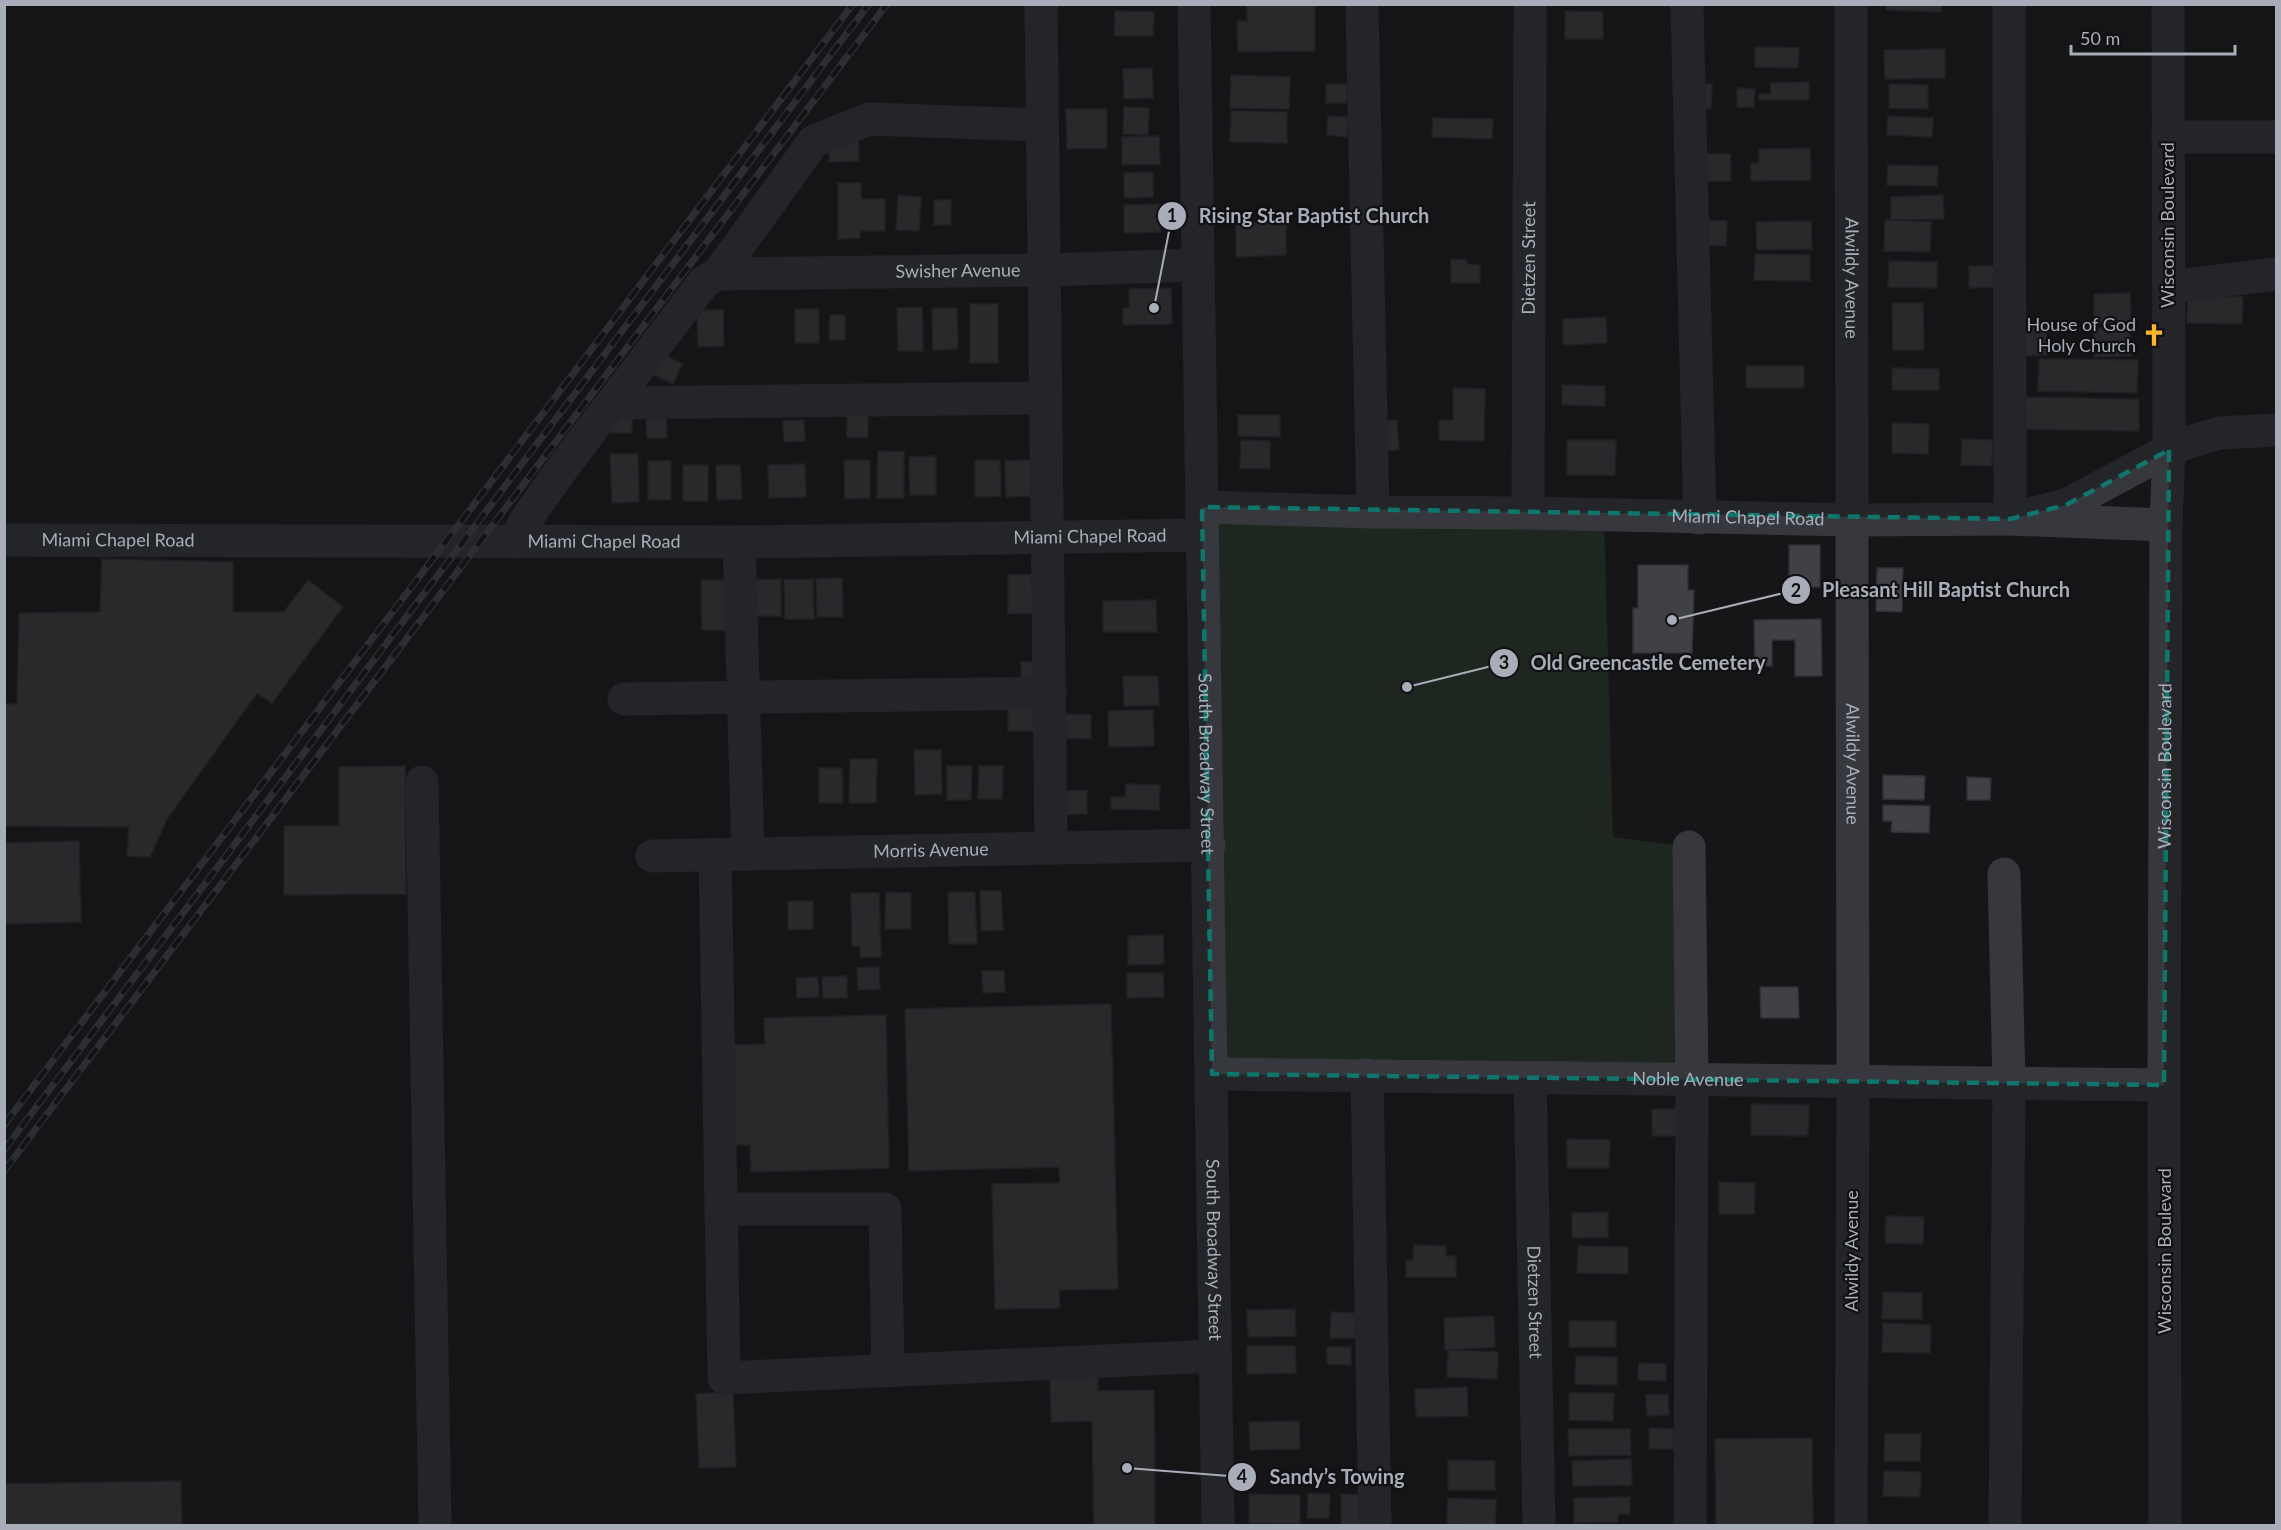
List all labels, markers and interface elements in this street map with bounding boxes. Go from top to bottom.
scale bar [2071,18,2234,56]
text: 50 m [2080,27,2120,49]
street label: Wisconsin Boulevard [2156,142,2178,308]
callout: Rising Star Baptist Church [1157,197,1442,235]
street label: Dietzen Street [1517,201,1539,315]
text: Rising Star Baptist Church [1199,203,1429,227]
text: 1 [1167,204,1177,226]
street label: Alwildy Avenue [1841,217,1864,339]
street label: Swisher Avenue [895,258,1021,282]
place label: House of God Holy Church [2026,313,2136,356]
church icon: House of God Holy Church [2141,322,2167,348]
street label: Miami Chapel Road [1671,504,1825,529]
street label: Miami Chapel Road [1013,524,1167,548]
street label: Miami Chapel Road [41,528,195,551]
street label: Miami Chapel Road [527,529,681,552]
callout: Pleasant Hill Baptist Church [1781,571,2082,609]
text: Pleasant Hill Baptist Church [1822,577,2070,601]
text: 2 [1791,579,1801,601]
callout: Old Greencastle Cemetery [1489,644,1778,682]
text: Old Greencastle Cemetery [1531,650,1766,674]
text: 3 [1499,651,1509,673]
street label: South Broadway Street [1195,673,1219,855]
street label: Wisconsin Boulevard [2153,683,2175,849]
street label: Alwildy Avenue [1842,703,1865,825]
street label: Morris Avenue [873,837,989,862]
street label: Noble Avenue [1632,1067,1744,1090]
street label: South Broadway Street [1202,1159,1227,1341]
street label: Wisconsin Boulevard [2153,1168,2175,1334]
street label: Alwildy Avenue [1840,1190,1862,1312]
street label: Dietzen Street [1523,1245,1548,1359]
callout: Sandy’s Towing [1227,1458,1417,1496]
text: Sandy’s Towing [1269,1464,1405,1488]
text: 4 [1237,1465,1247,1487]

